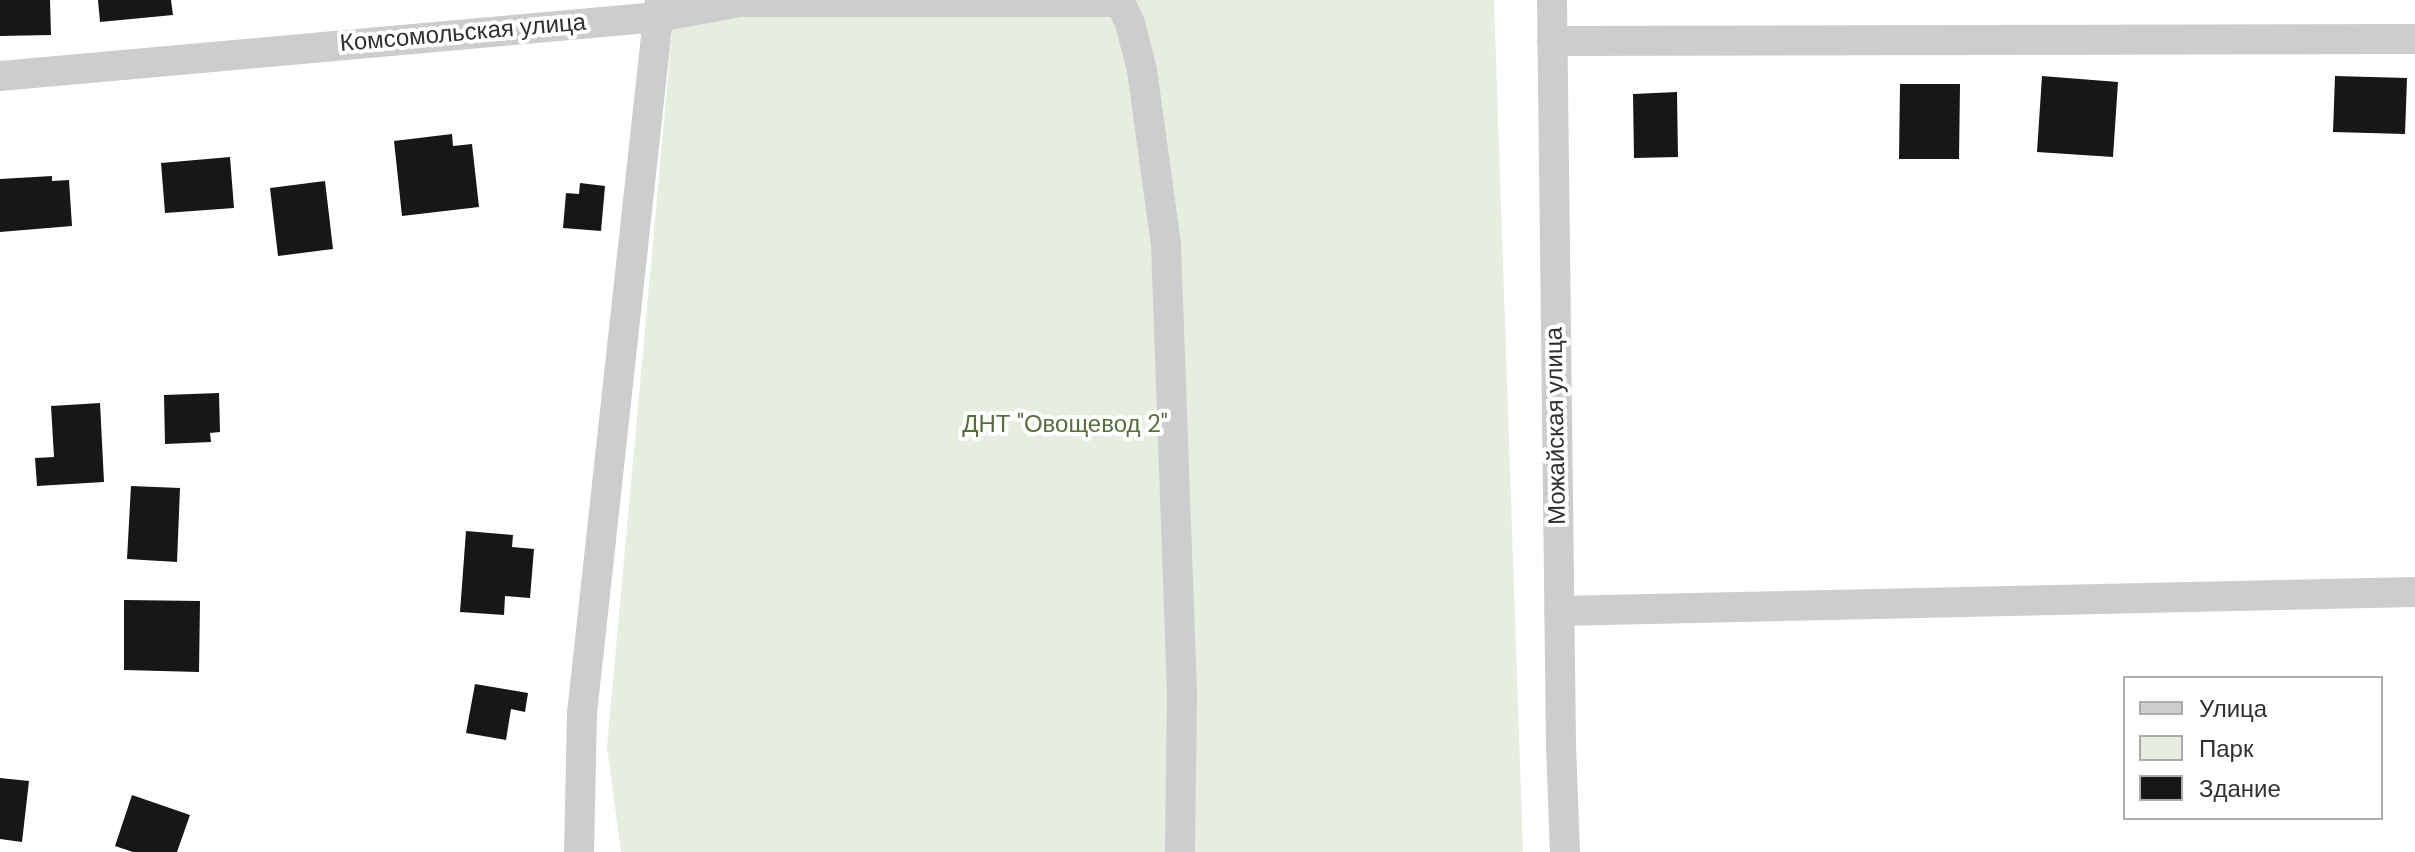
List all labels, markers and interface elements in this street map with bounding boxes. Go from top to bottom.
street label: Комсомольская улица [339,9,587,59]
street label: Можайская улица [1541,327,1573,525]
park label: ДНТ "Овощевод 2" [962,412,1168,440]
legend [2123,676,2383,820]
text: Улица [2199,693,2267,724]
text: Парк [2199,733,2253,764]
text: Здание [2199,773,2281,804]

